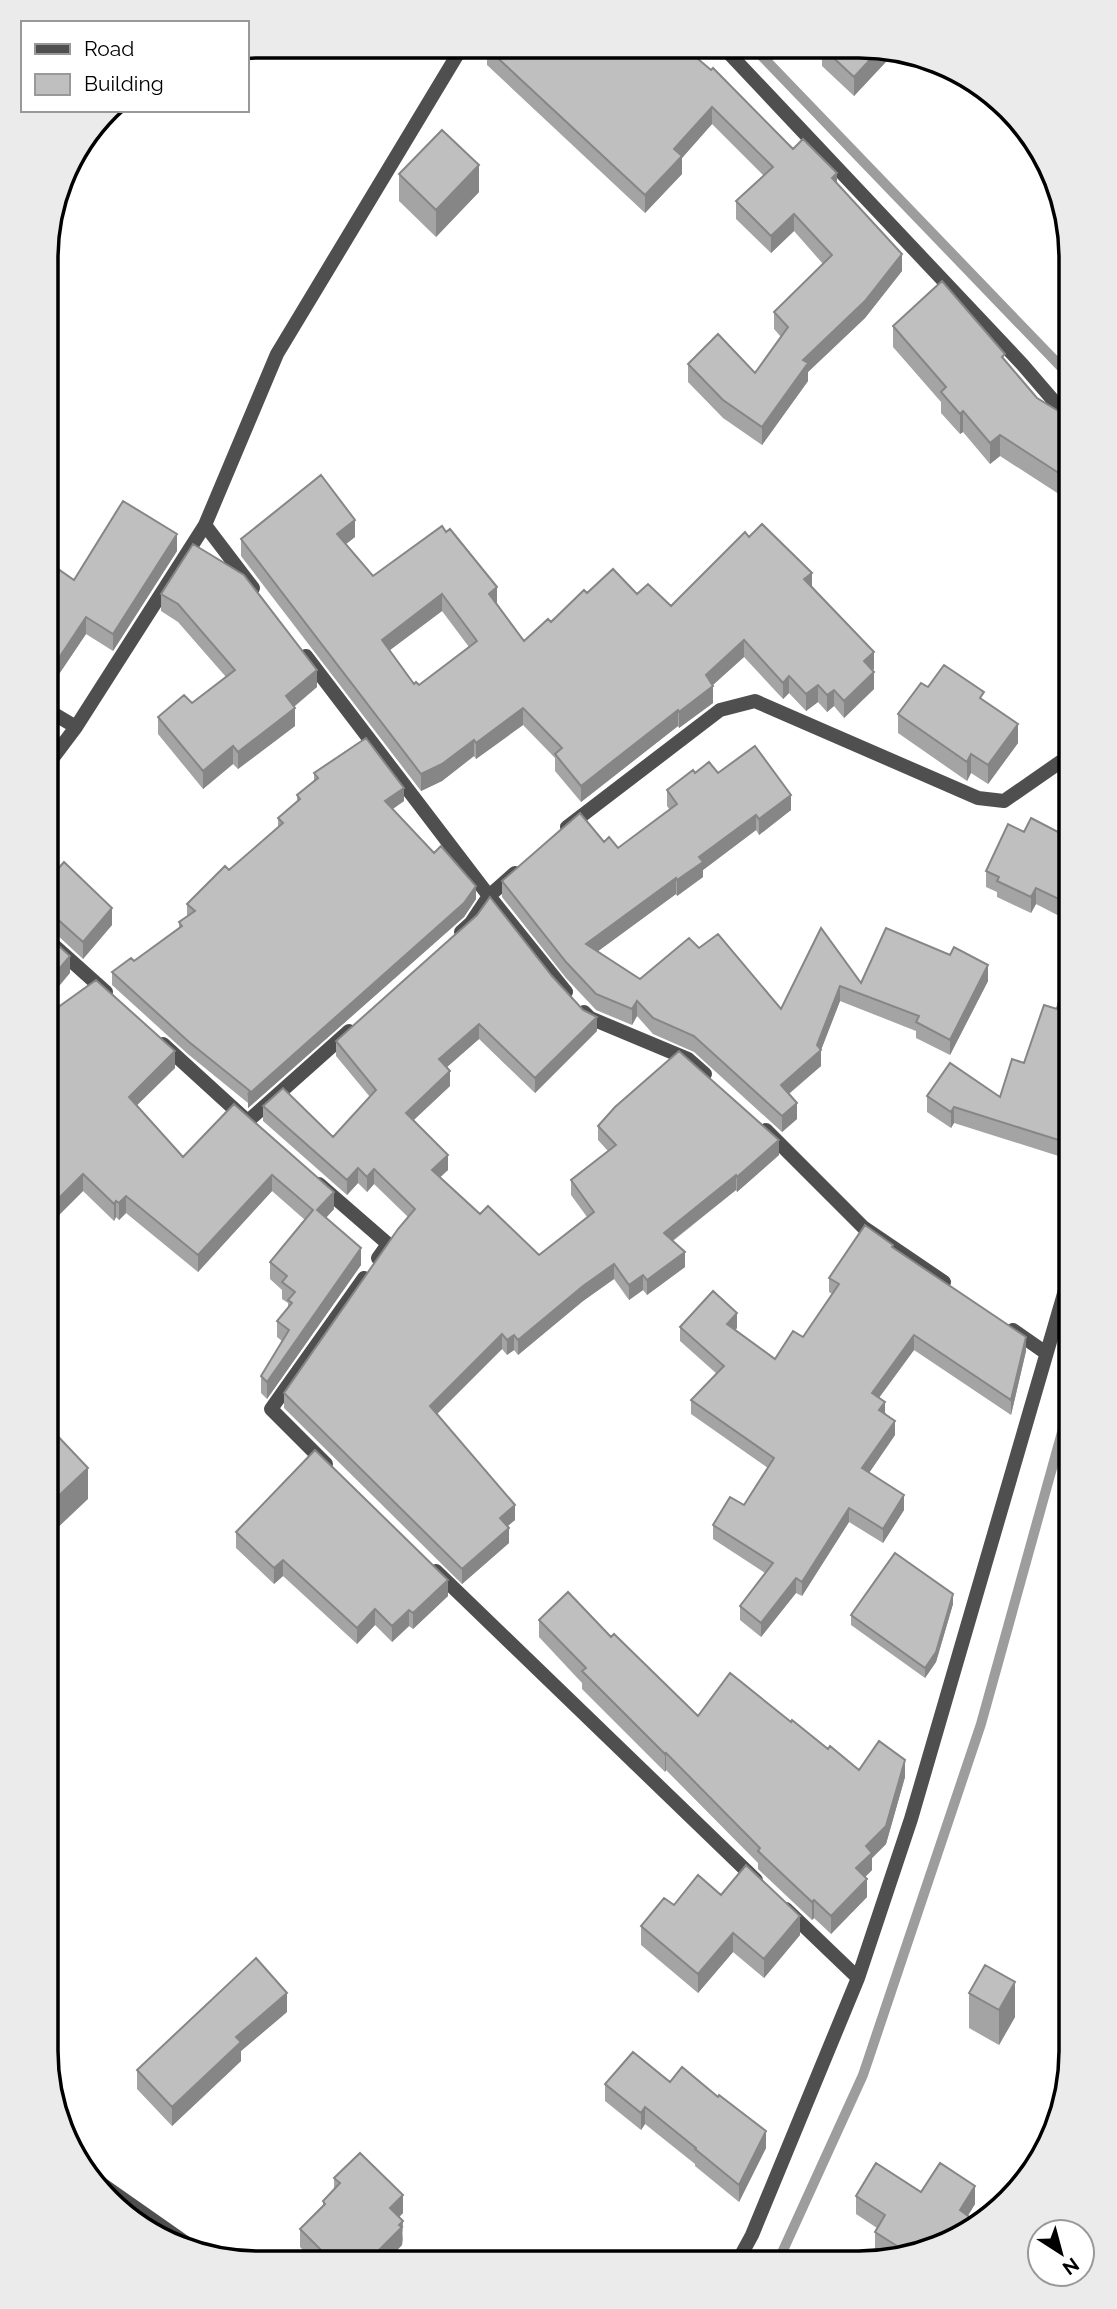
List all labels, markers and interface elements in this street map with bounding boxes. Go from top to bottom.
legend [21,21,248,112]
text: Road [84,36,134,61]
text: Building [84,71,164,96]
north arrow [1026,2218,1096,2288]
text: N [1059,2254,1083,2280]

